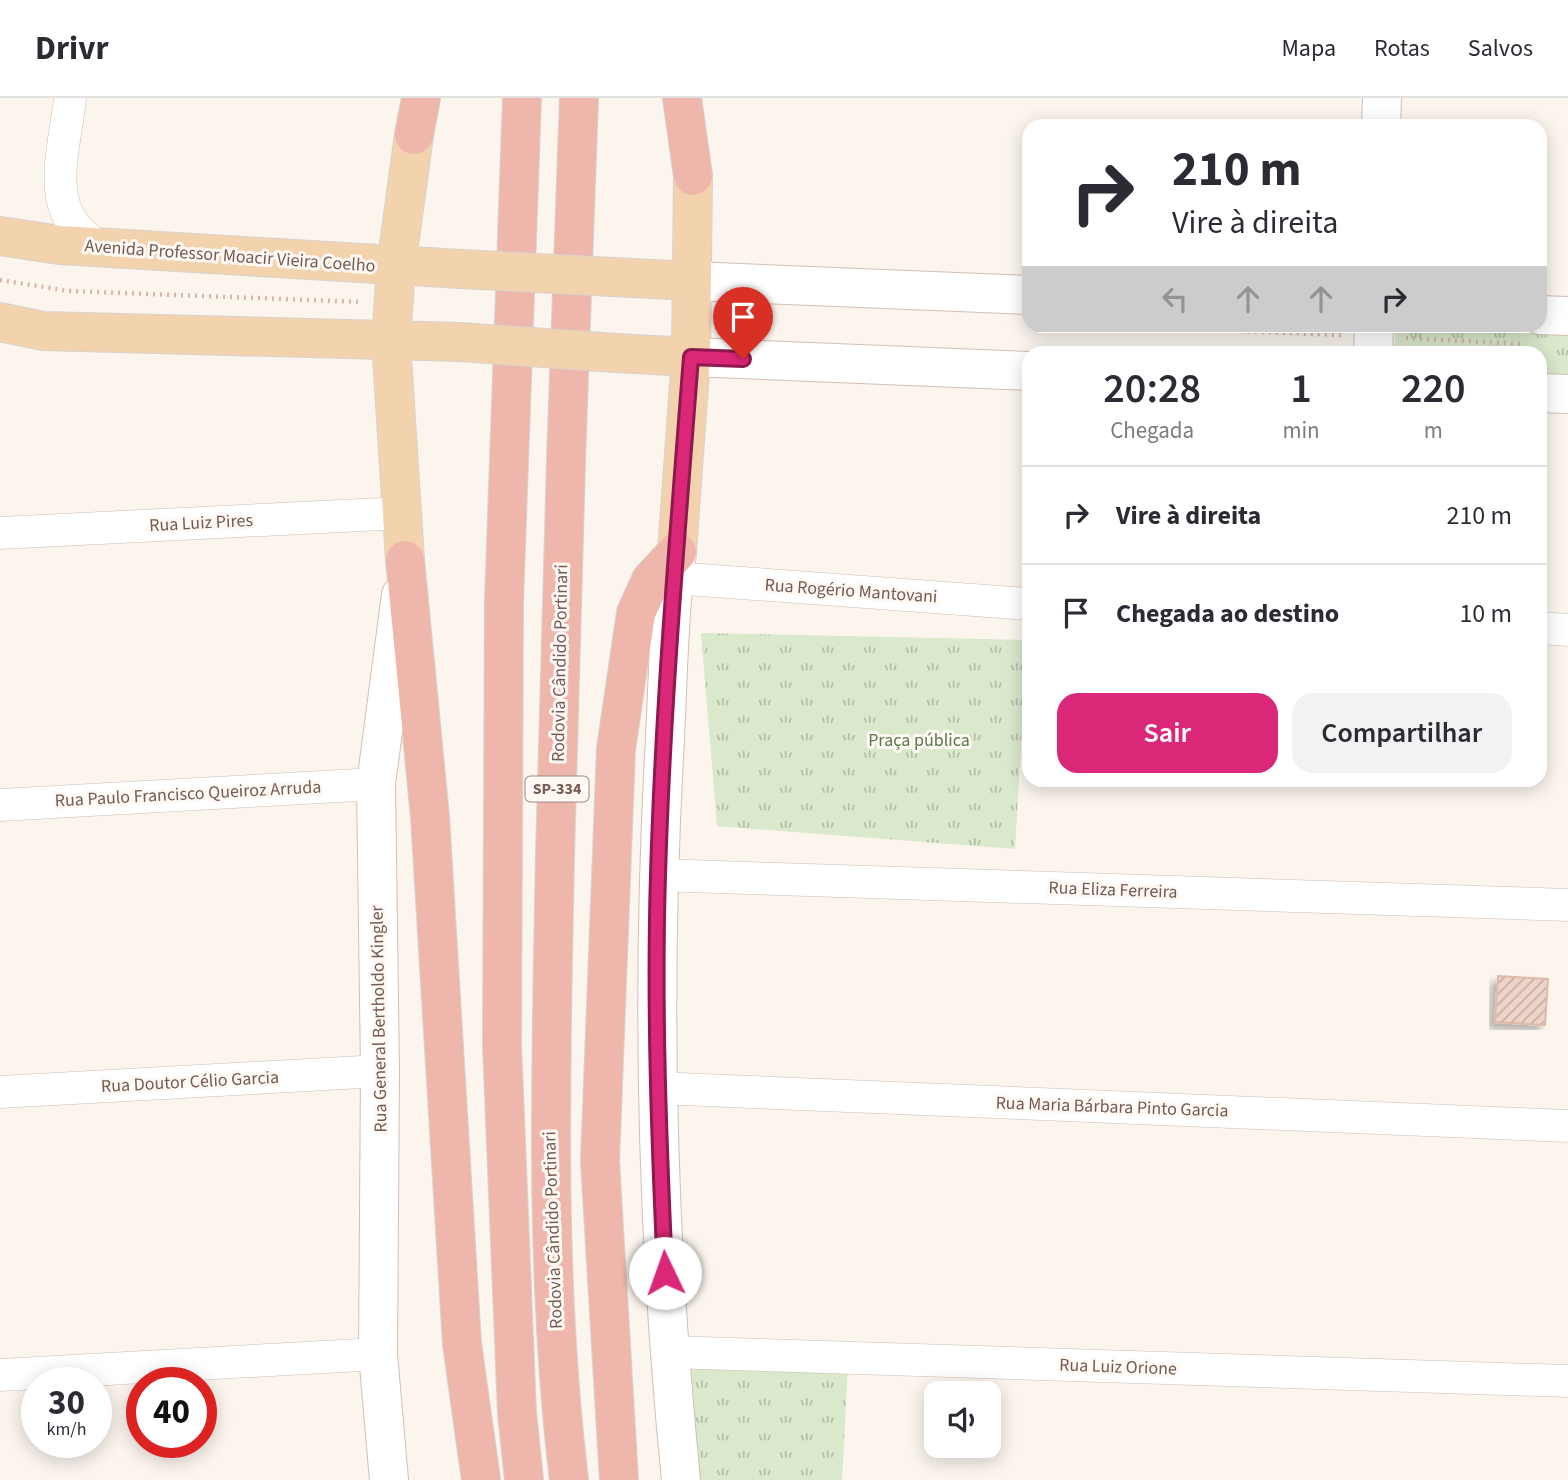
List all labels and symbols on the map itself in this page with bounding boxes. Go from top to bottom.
street label: Avenida Professor Moacir Vieira Coelho [84,233,376,279]
pin [713,287,773,359]
street label: Rua Luiz Pires [148,508,254,538]
street label: Rodovia Cândido Portinari [546,564,574,762]
street label: Rua Rogério Mantovani [764,572,938,610]
park label: Praça pública [868,728,970,753]
street label: Rua Paulo Francisco Queiroz Arruda [54,775,322,813]
road number: SP-334 [526,776,588,802]
street label: Rua Eliza Ferreira [1048,875,1178,905]
street label: Rua General Bertholdo Kingler [365,904,393,1133]
street label: Rua Doutor Célio Garcia [100,1065,280,1099]
street label: Rua Maria Bárbara Pinto Garcia [995,1090,1229,1124]
street label: Rodovia Cândido Portinari [537,1131,569,1329]
position arrow [628,1236,702,1310]
street label: Rua Luiz Orione [1059,1352,1177,1382]
speed limit sign: 40 [126,1367,217,1458]

